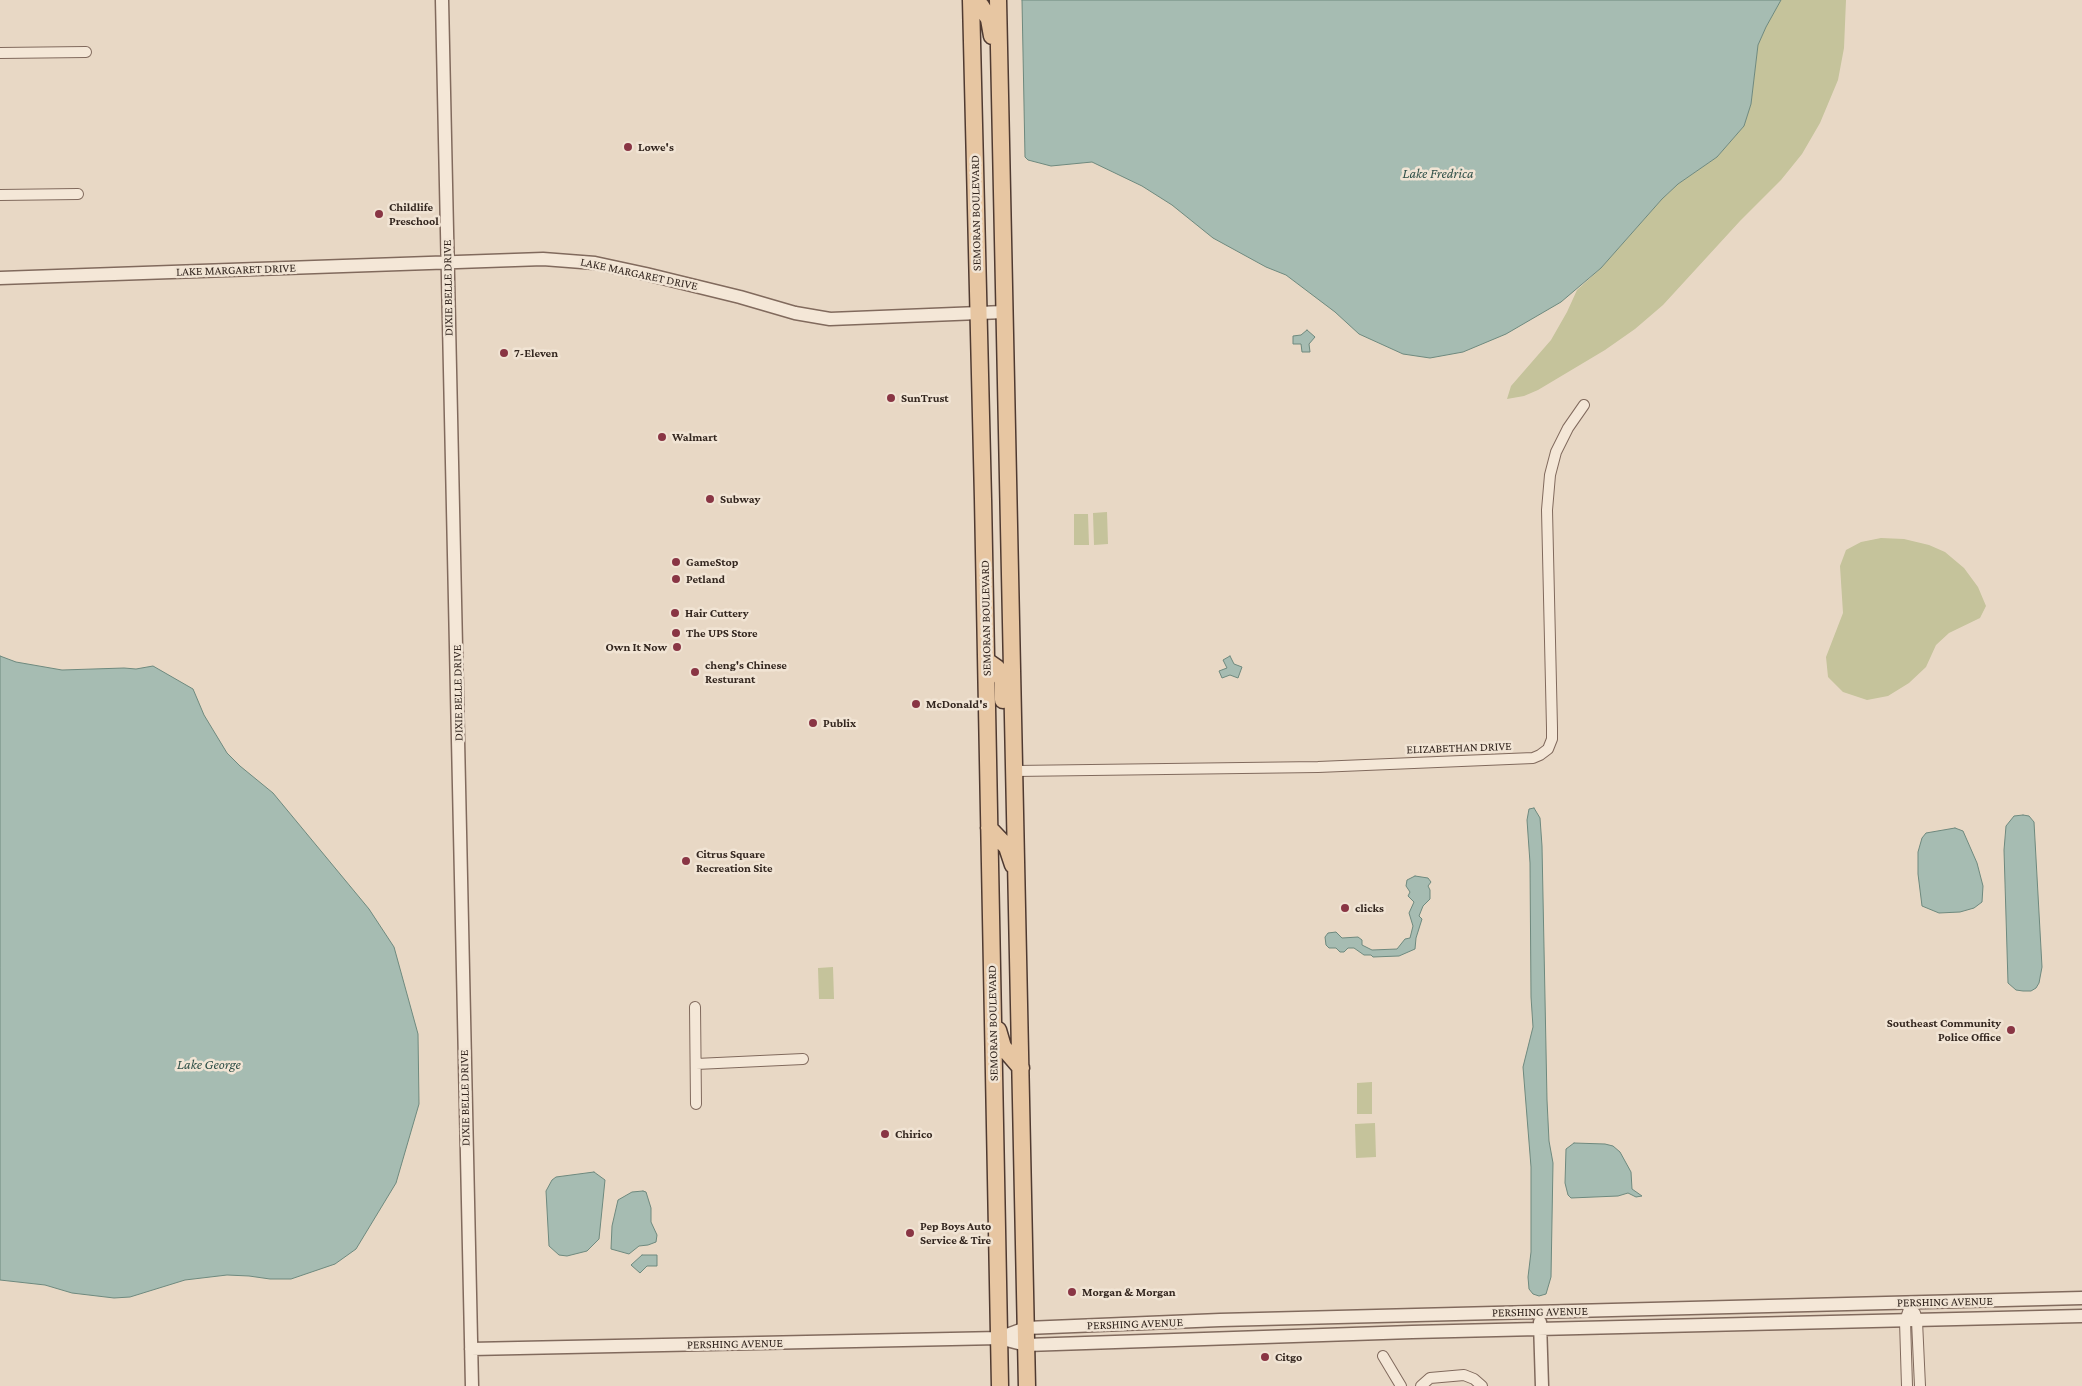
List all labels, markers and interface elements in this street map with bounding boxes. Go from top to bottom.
place label: Lowe's [638,140,674,154]
marker: Lowe's [622,141,634,153]
street label: SEMORAN BOULEVARD [968,155,984,271]
water label: Lake Fredrica [1402,166,1474,182]
place label: Childlife Preschool [389,200,439,228]
marker: Childlife Preschool [373,208,385,220]
street label: DIXIE BELLE DRIVE [440,240,456,336]
street label: LAKE MARGARET DRIVE [579,255,699,293]
street label: LAKE MARGARET DRIVE [176,261,296,279]
place label: 7-Eleven [514,346,558,360]
marker: 7-Eleven [498,347,510,359]
place label: SunTrust [901,391,949,405]
marker: SunTrust [885,392,897,404]
place label: Walmart [672,430,717,444]
marker: Walmart [656,431,668,443]
place label: Subway [720,492,760,506]
marker: Subway [704,493,716,505]
place label: GameStop [686,555,738,569]
marker: GameStop [670,556,682,568]
street label: SEMORAN BOULEVARD [978,560,994,676]
place label: Petland [686,572,725,586]
marker: Petland [670,573,682,585]
place label: Hair Cuttery [685,606,749,620]
marker: Hair Cuttery [669,607,681,619]
place label: The UPS Store [686,626,758,640]
marker: The UPS Store [670,627,682,639]
place label: Own It Now [605,640,667,654]
marker: Own It Now [671,641,683,653]
street label: DIXIE BELLE DRIVE [450,645,466,741]
place label: cheng's Chinese Resturant [705,658,787,686]
marker: cheng's Chinese Resturant [689,666,701,678]
place label: McDonald's [926,697,987,711]
marker: McDonald's [910,698,922,710]
place label: Publix [823,716,856,730]
marker: Publix [807,717,819,729]
street label: ELIZABETHAN DRIVE [1406,739,1512,757]
place label: Citrus Square Recreation Site [696,847,772,875]
marker: Citrus Square Recreation Site [680,855,692,867]
place label: clicks [1355,901,1384,915]
marker: clicks [1339,902,1351,914]
street label: SEMORAN BOULEVARD [985,965,1001,1081]
place label: Southeast Community Police Office [1887,1016,2001,1044]
marker: Southeast Community Police Office [2005,1024,2017,1036]
street label: DIXIE BELLE DRIVE [457,1050,473,1146]
water label: Lake George [177,1057,241,1073]
place label: Chirico [895,1127,933,1141]
marker: Chirico [879,1128,891,1140]
place label: Pep Boys Auto Service & Tire [920,1219,991,1247]
marker: Pep Boys Auto Service & Tire [904,1227,916,1239]
place label: Morgan & Morgan [1082,1285,1176,1299]
marker: Morgan & Morgan [1066,1286,1078,1298]
street label: PERSHING AVENUE [1897,1294,1993,1310]
street label: PERSHING AVENUE [1492,1304,1588,1320]
street label: PERSHING AVENUE [1087,1315,1183,1333]
street label: PERSHING AVENUE [687,1336,783,1352]
place label: Citgo [1275,1350,1302,1364]
marker: Citgo [1259,1351,1271,1363]

